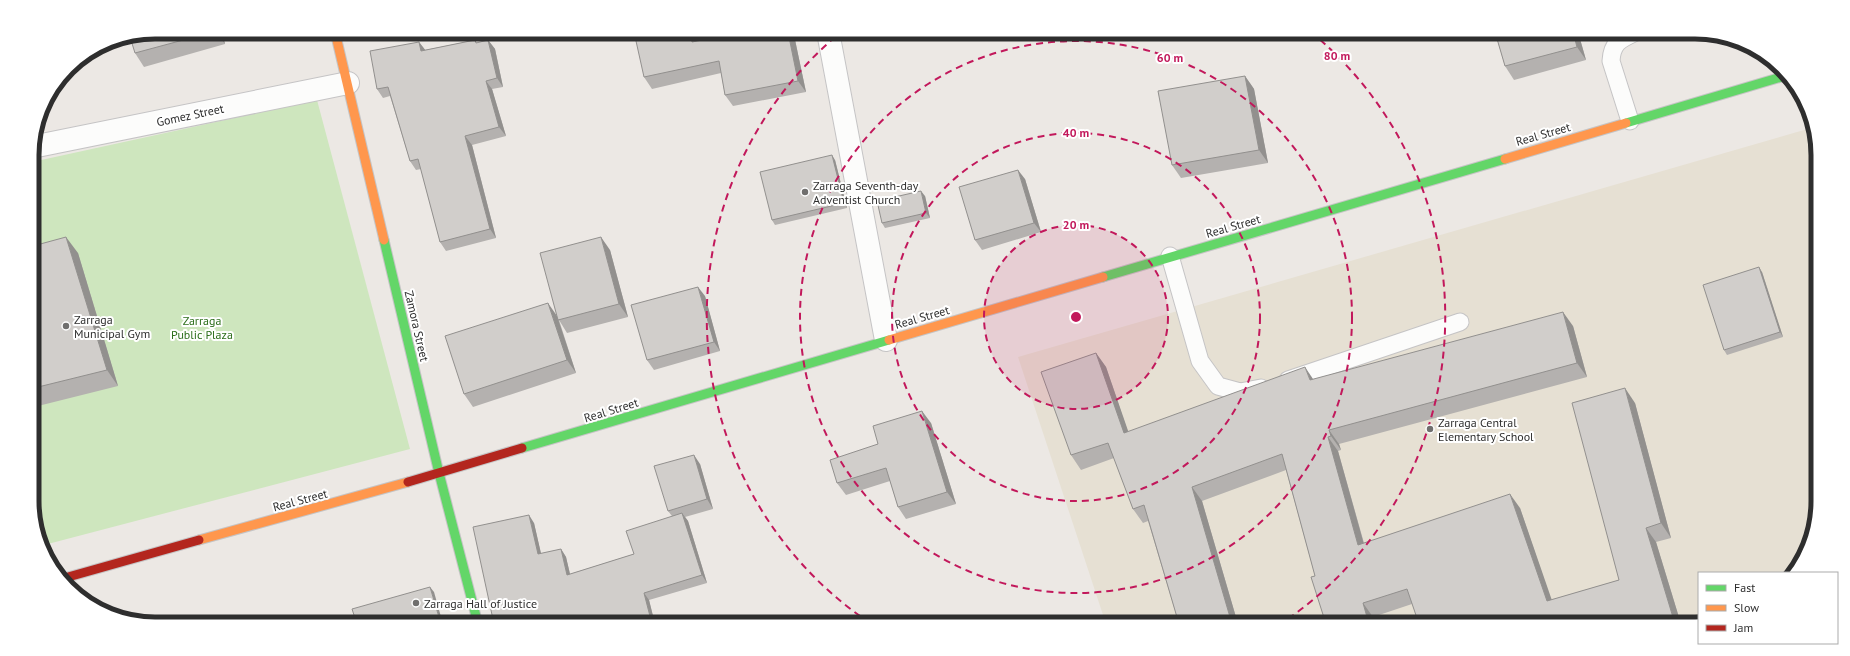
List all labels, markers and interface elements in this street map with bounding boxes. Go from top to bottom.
text: 80 m [1324,48,1350,63]
text: 60 m [1157,50,1183,65]
street label: Gomez Street [155,101,225,129]
street label: Real Street [1514,119,1572,149]
text: 40 m [1063,125,1089,140]
place label: Zarraga Seventh-day Adventist Church [813,178,919,207]
marker: Zarraga Seventh-day Adventist Church [800,187,810,197]
street label: Real Street [1204,211,1262,241]
text: 20 m [1063,217,1089,232]
street label: Zamora Street [402,289,432,363]
street label: Real Street [893,302,951,332]
centre of rings [1069,310,1083,324]
place label: Zarraga Municipal Gym [74,312,150,341]
park label: Zarraga Public Plaza [171,313,233,342]
marker: Zarraga Municipal Gym [61,321,71,331]
street label: Real Street [582,395,640,425]
place label: Zarraga Central Elementary School [1438,415,1534,444]
marker: Zarraga Central Elementary School [1425,424,1435,434]
street label: Real Street [271,486,329,514]
legend [1698,572,1838,644]
text: Fast [1734,580,1755,595]
place label: Zarraga Hall of Justice [424,596,537,611]
marker: Zarraga Hall of Justice [411,598,421,608]
text: Slow [1734,600,1759,615]
text: Jam [1733,620,1753,635]

